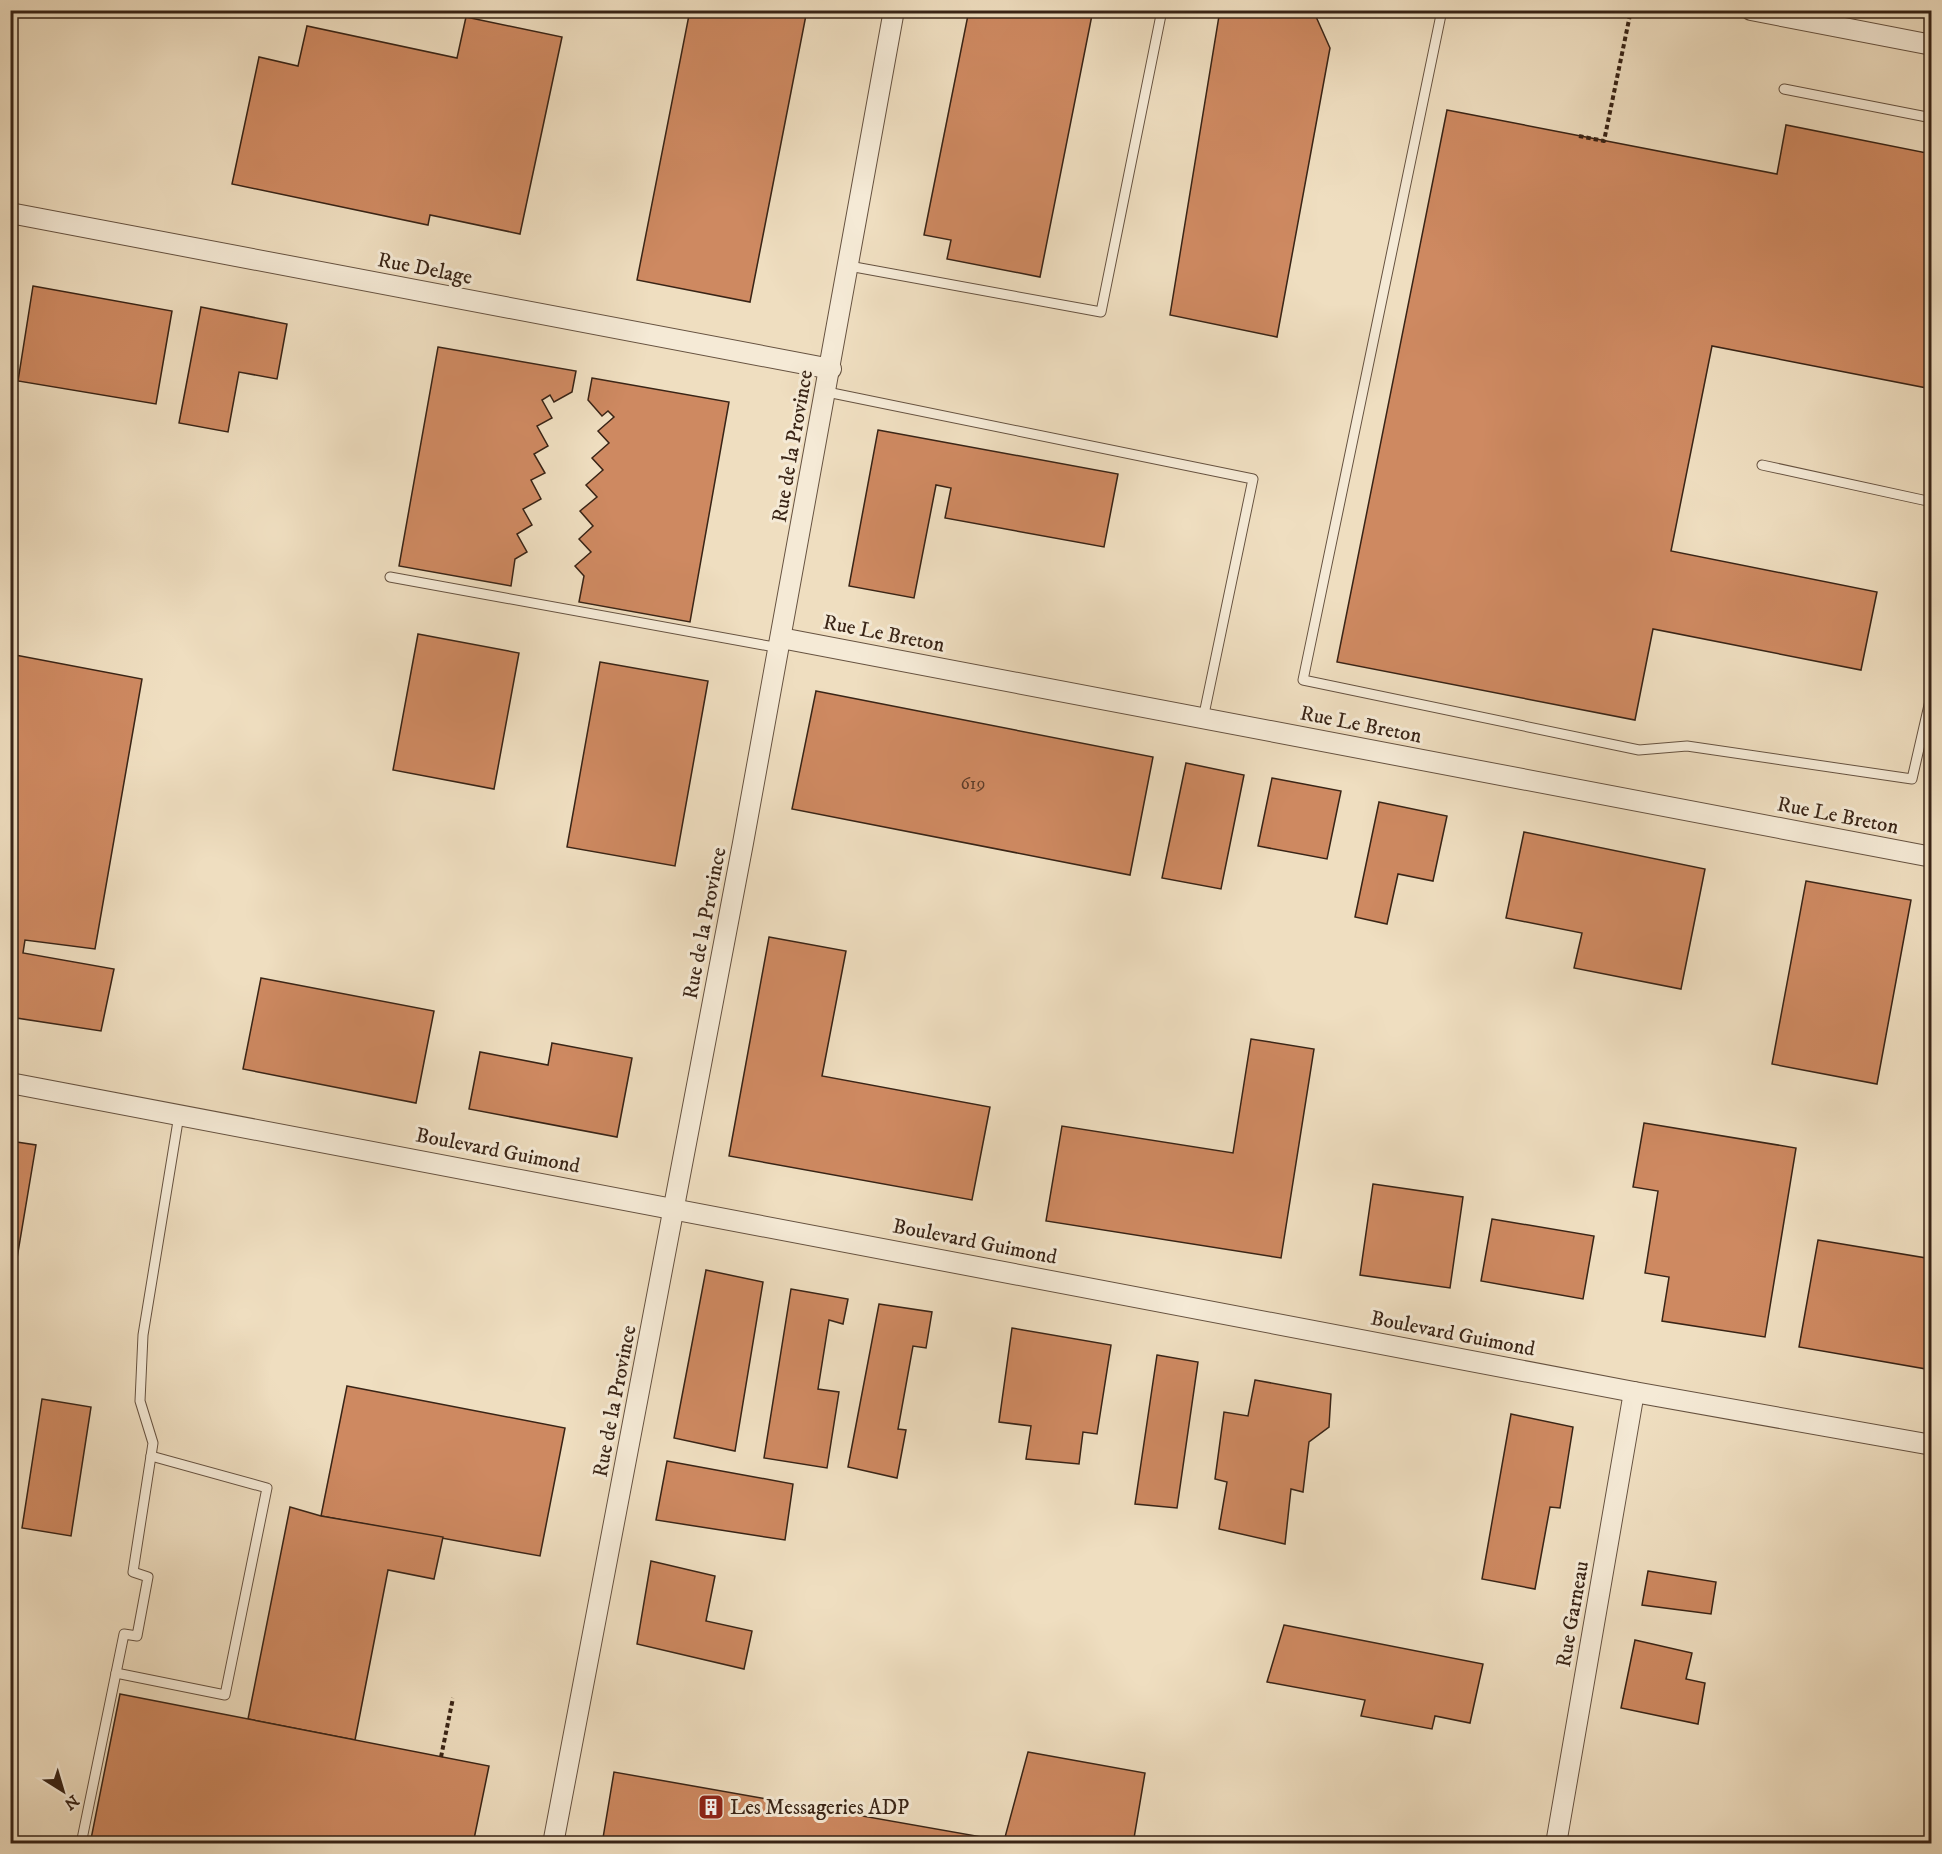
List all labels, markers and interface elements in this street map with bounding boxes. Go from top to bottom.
street label: Rue Delage [375,247,475,291]
street label: Rue de la Province [767,368,819,524]
street label: Rue Le Breton [821,609,947,659]
street label: Rue Le Breton [1298,700,1424,750]
house number: 619 [961,773,985,795]
street label: Rue Le Breton [1775,791,1901,841]
street label: Rue de la Province [678,845,733,1001]
street label: Boulevard Guimond [413,1122,583,1180]
street label: Boulevard Guimond [890,1213,1060,1271]
street label: Boulevard Guimond [1368,1305,1538,1363]
street label: Rue de la Province [588,1323,643,1479]
street label: Rue Garneau [1551,1559,1595,1669]
north arrow [33,1761,93,1821]
text: N [60,1790,83,1814]
building icon: Les Messageries ADP [696,1792,726,1822]
place label: Les Messageries ADP [730,1795,909,1821]

